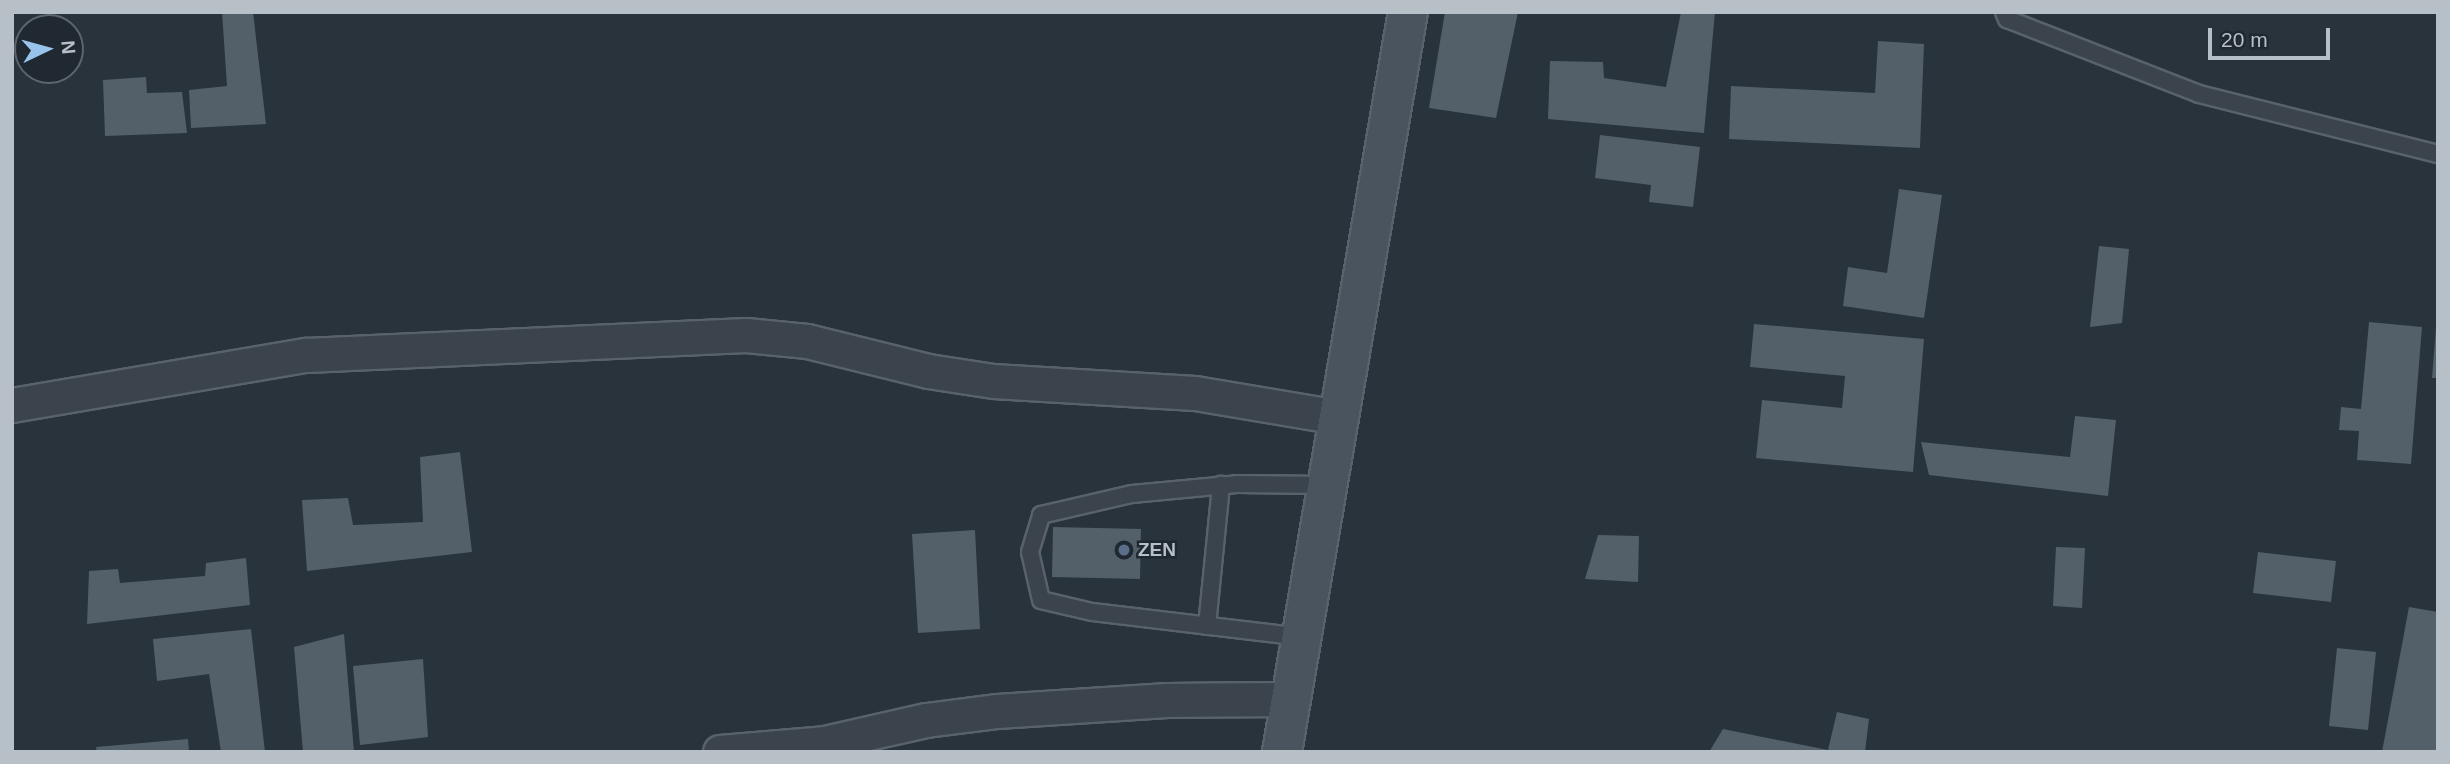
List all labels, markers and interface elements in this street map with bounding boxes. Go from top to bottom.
north arrow [14,14,84,84]
scale bar [2212,14,2334,58]
text: 20 m [2221,28,2268,51]
text: N [57,40,79,55]
place label: ZEN [1138,539,1176,561]
marker: ZEN [1116,542,1132,558]

